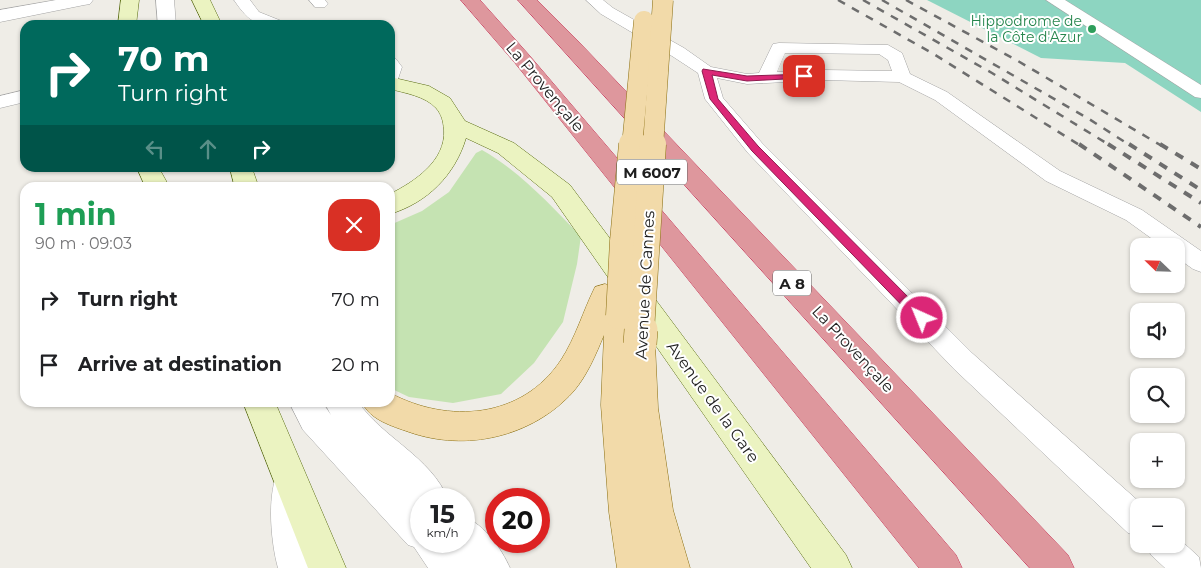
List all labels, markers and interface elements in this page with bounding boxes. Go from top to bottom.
place label: Hippodrome de la Côte d'Azur [970,12,1082,46]
marker: Hippodrome de la Côte d'Azur [1086,23,1098,35]
text: 70 m [118,37,209,80]
street label: La Provençale [502,38,588,136]
icon: right [35,40,100,105]
pin [783,55,825,97]
icon: arrive [790,62,818,90]
text: Turn right [118,80,228,107]
icon: left [141,135,169,163]
icon: ahead [194,135,222,163]
icon: right [247,135,275,163]
road number: M 6007 [617,160,687,184]
text: 1 min [35,196,116,233]
button: close [328,199,380,251]
street label: Avenue de Cannes [632,210,658,360]
text: 90 m · 09:03 [35,234,132,253]
north arrow [1130,238,1185,292]
map controls [1130,238,1185,553]
road number: A 8 [773,270,811,296]
icon: right [35,286,63,314]
text: Turn right [78,288,178,311]
text: 70 m [331,288,380,311]
position arrow [895,291,947,343]
street label: La Provençale [808,302,898,396]
button: sound [1130,303,1185,358]
street label: Avenue de la Gare [663,338,763,466]
icon: arrive [35,351,63,379]
text: Arrive at destination [78,353,282,376]
text: 20 m [332,353,380,376]
button: search [1130,368,1185,423]
button: + [1130,433,1185,488]
speed limit sign: 20 [485,488,550,553]
button: − [1130,498,1185,553]
text: 15 [430,499,455,529]
text: km/h [426,525,459,540]

